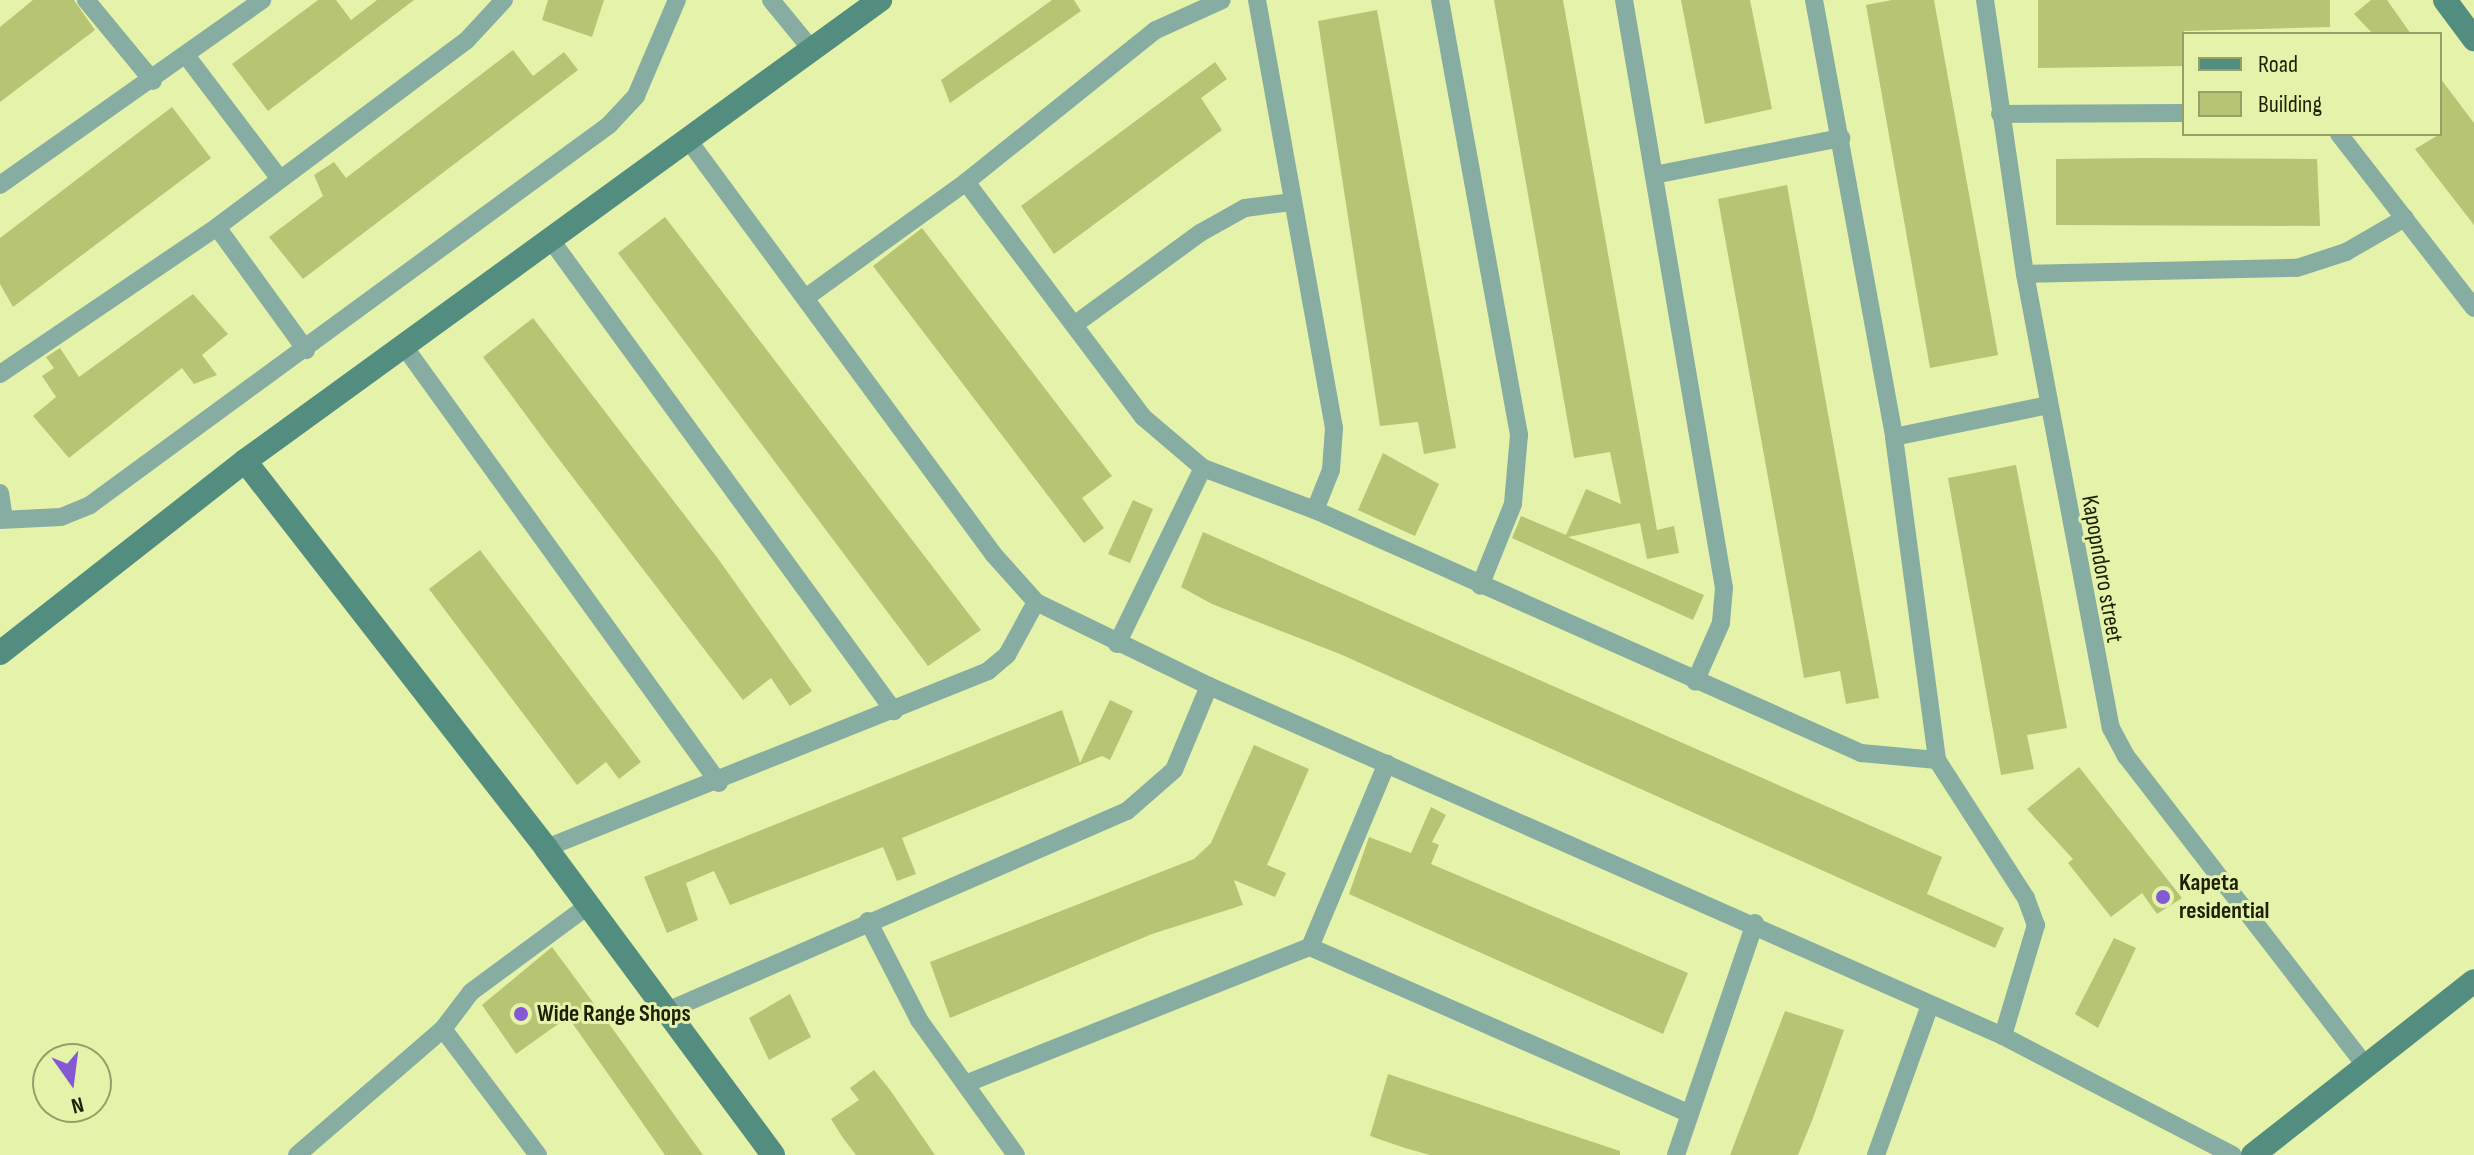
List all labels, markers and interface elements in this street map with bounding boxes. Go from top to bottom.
legend [2182,32,2442,136]
text: Road [2258,50,2298,79]
text: Building [2258,90,2322,119]
street label: Kapopndoro street [2075,493,2129,645]
place label: Kapeta residential [2179,869,2269,925]
marker: Kapeta residential [2154,888,2172,906]
place label: Wide Range Shops [537,1000,691,1028]
marker: Wide Range Shops [512,1005,530,1023]
north arrow [32,1043,112,1123]
text: N [68,1090,86,1119]

